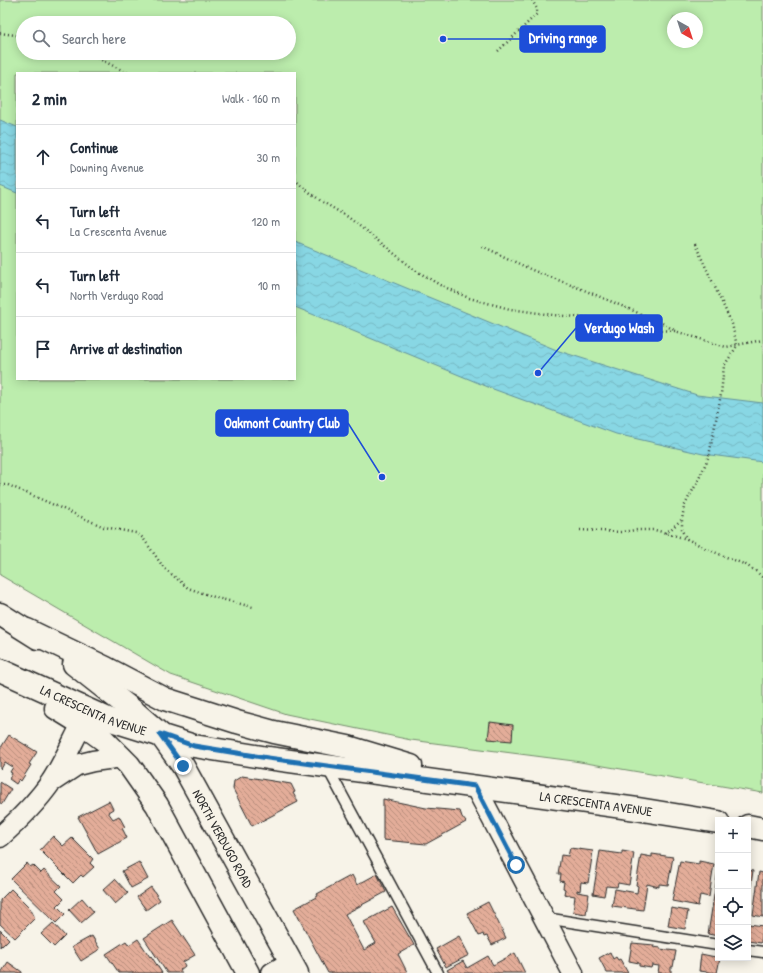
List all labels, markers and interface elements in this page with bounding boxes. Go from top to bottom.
north arrow [667,12,703,48]
search box [16,16,296,60]
callout: Driving range [520,26,605,52]
icon: search [30,27,52,49]
text: Search here [62,28,126,49]
text: Driving range [529,28,598,49]
text: 2 min [32,87,67,110]
text: Walk · 160 m [222,89,280,107]
text: Continue [70,137,118,158]
icon: ahead [32,146,54,168]
text: 30 m [257,148,280,166]
text: Downing Avenue [70,158,144,176]
text: Turn left [70,201,120,222]
icon: left [32,210,54,232]
text: 120 m [252,212,280,230]
text: La Crescenta Avenue [70,222,167,240]
text: Turn left [70,265,120,286]
icon: left [32,274,54,296]
text: 10 m [258,276,280,294]
text: North Verdugo Road [70,286,163,304]
callout: Verdugo Wash [576,315,662,341]
text: Verdugo Wash [584,318,654,339]
icon: arrive [32,338,54,360]
text: Arrive at destination [70,338,182,359]
callout: Oakmont Country Club [216,410,348,436]
text: Oakmont Country Club [224,413,340,434]
street label: LA CRESCENTA AVENUE [38,681,149,740]
route end [174,757,192,775]
street label: NORTH VERDUGO ROAD [189,786,258,892]
street label: LA CRESCENTA AVENUE [539,787,654,820]
map controls [715,817,751,961]
button: + [715,817,751,853]
button: − [715,853,751,889]
route start [507,856,525,874]
button: locate [715,889,751,925]
button: layers [715,925,751,961]

